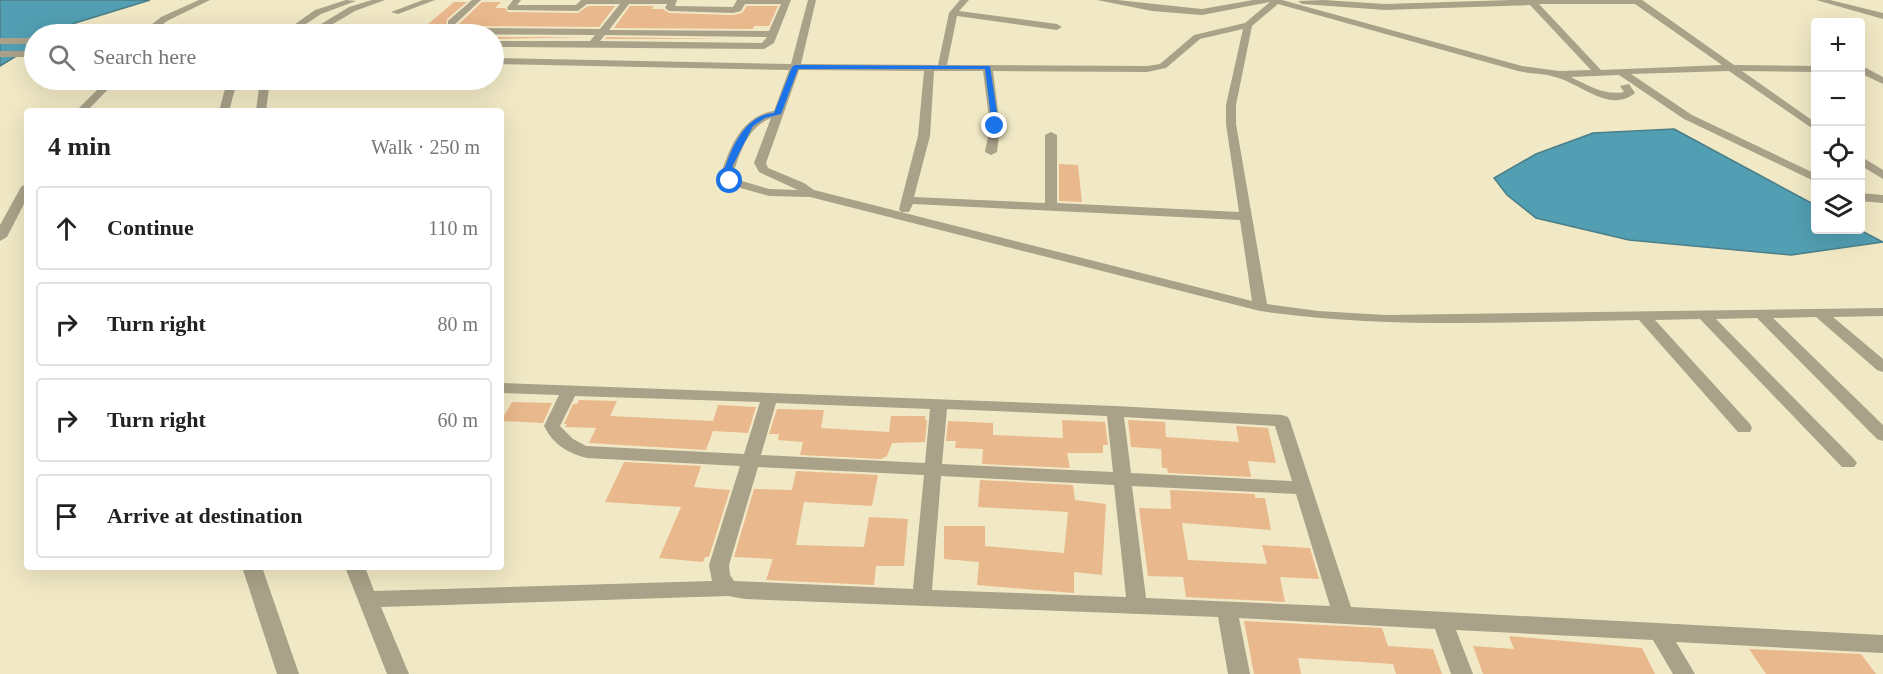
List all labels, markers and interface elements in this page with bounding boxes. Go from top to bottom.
map controls [1811,18,1865,234]
button: + [1811,18,1865,72]
search box [24,24,504,90]
icon: search [45,41,78,74]
text: Search here [93,44,196,69]
button: − [1811,72,1865,126]
route end [981,112,1007,138]
button: locate [1811,126,1865,180]
text: 4 min [48,132,111,161]
text: Walk · 250 m [371,136,480,158]
route start [716,167,742,193]
button: layers [1811,180,1865,234]
icon: ahead [50,212,83,245]
text: Continue [107,215,194,240]
text: 110 m [428,217,478,239]
icon: right [50,308,83,341]
text: Turn right [107,311,206,336]
text: 80 m [437,313,478,335]
icon: right [50,404,83,437]
text: Turn right [107,407,206,432]
text: 60 m [437,409,478,431]
icon: arrive [50,500,83,533]
text: Arrive at destination [107,503,303,528]

